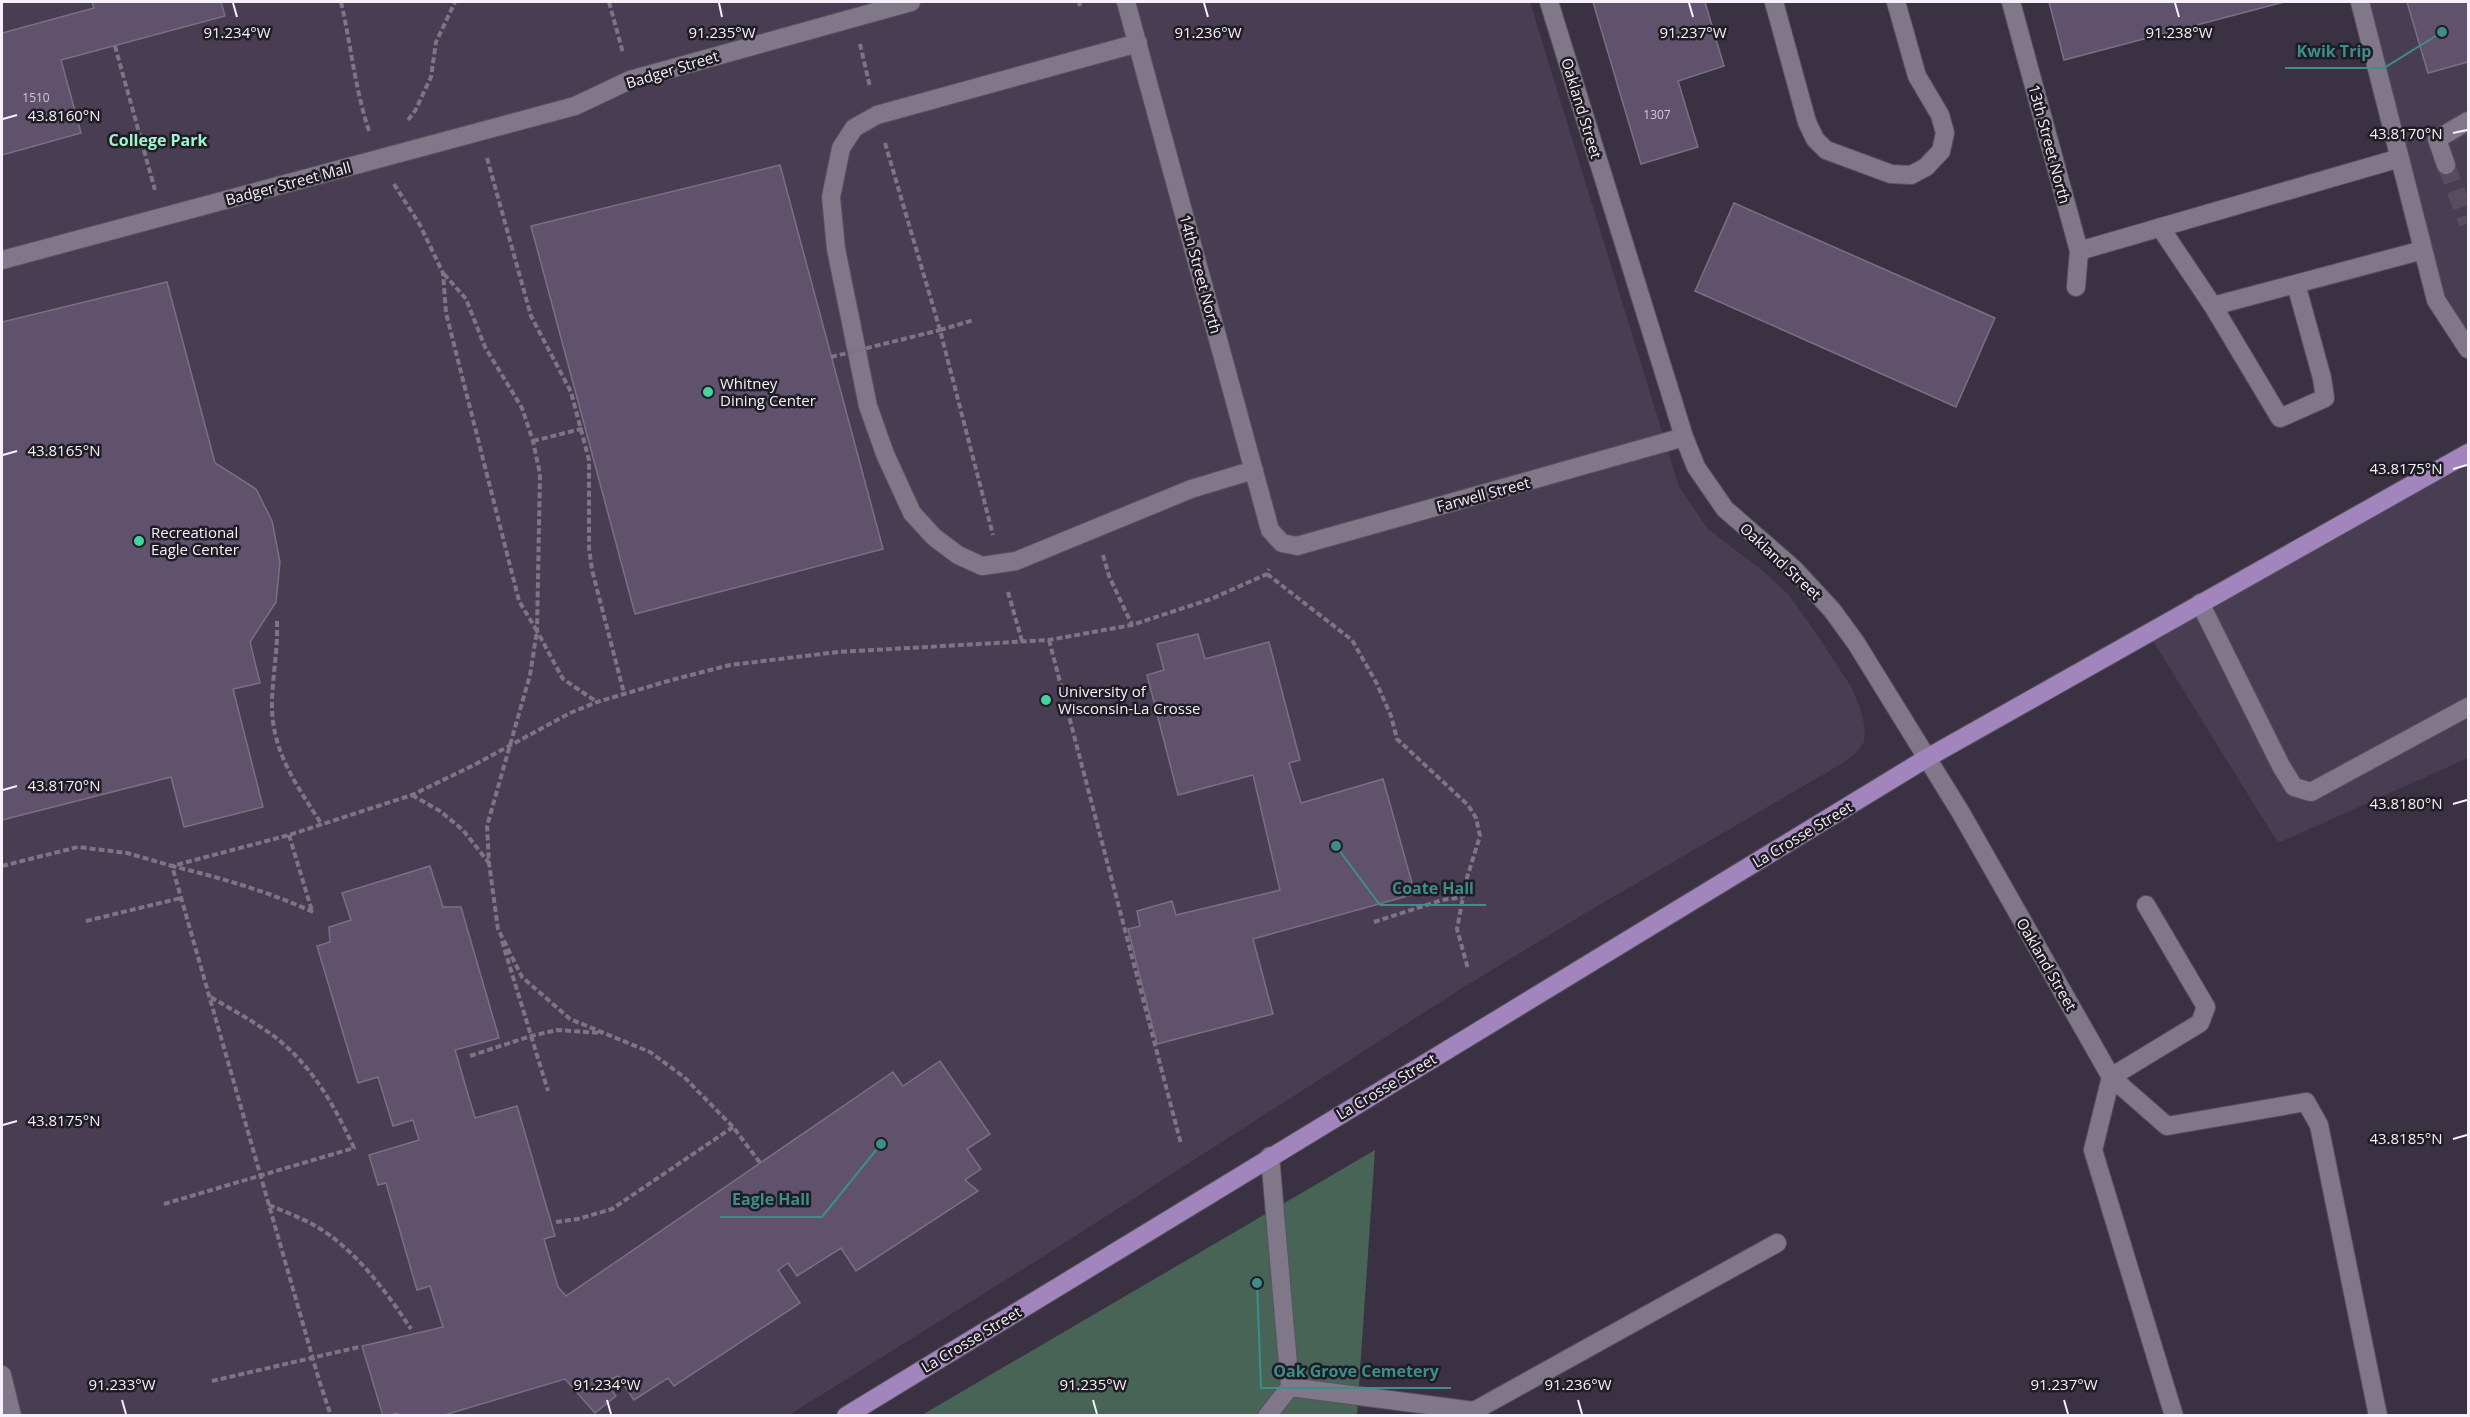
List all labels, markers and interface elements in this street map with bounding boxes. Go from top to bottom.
text: 91.234°W [203,22,271,42]
text: 91.235°W [688,22,756,42]
text: 91.236°W [1174,22,1242,42]
text: 91.237°W [1659,22,1727,42]
text: 91.238°W [2145,22,2213,42]
callout: Kwik Trip [2285,34,2384,68]
text: Kwik Trip [2297,40,2371,62]
street label: Badger Street [623,45,721,93]
street label: Oakland Street [1557,55,1607,161]
street label: 13th Street North [2025,82,2075,206]
house number: 1510 [22,89,50,106]
text: 43.8160°N [27,105,101,125]
house number: 1307 [1643,106,1671,123]
text: 43.8170°N [2369,123,2443,143]
district label: College Park [109,129,208,151]
street label: Badger Street Mall [223,157,353,209]
street label: 14th Street North [1176,212,1226,336]
place label: Whitney Dining Center [720,373,816,410]
marker: Whitney Dining Center [701,385,715,399]
text: 43.8165°N [27,440,101,460]
text: 43.8175°N [2369,458,2443,478]
street label: Farwell Street [1434,472,1532,516]
street label: Oakland Street [1736,518,1826,604]
place label: Recreational Eagle Center [151,522,239,559]
marker: Recreational Eagle Center [132,534,146,548]
place label: University of Wisconsin-La Crosse [1058,681,1201,718]
marker: University of Wisconsin-La Crosse [1039,693,1053,707]
text: 43.8170°N [27,775,101,795]
text: 43.8180°N [2369,793,2443,813]
street label: La Crosse Street [1748,796,1856,872]
callout: Coate Hall [1380,871,1486,905]
text: Coate Hall [1392,877,1474,899]
street label: Oakland Street [2012,914,2082,1014]
street label: La Crosse Street [1332,1048,1440,1124]
text: 43.8175°N [27,1110,101,1130]
text: 43.8185°N [2369,1128,2443,1148]
callout: Eagle Hall [720,1183,822,1217]
text: Eagle Hall [732,1188,810,1210]
street label: La Crosse Street [917,1301,1025,1377]
callout: Oak Grove Cemetery [1261,1354,1451,1388]
text: Oak Grove Cemetery [1273,1360,1440,1382]
text: 91.233°W [88,1374,156,1394]
text: 91.234°W [573,1374,641,1394]
text: 91.235°W [1059,1374,1127,1394]
text: 91.236°W [1544,1374,1612,1394]
text: 91.237°W [2030,1374,2098,1394]

